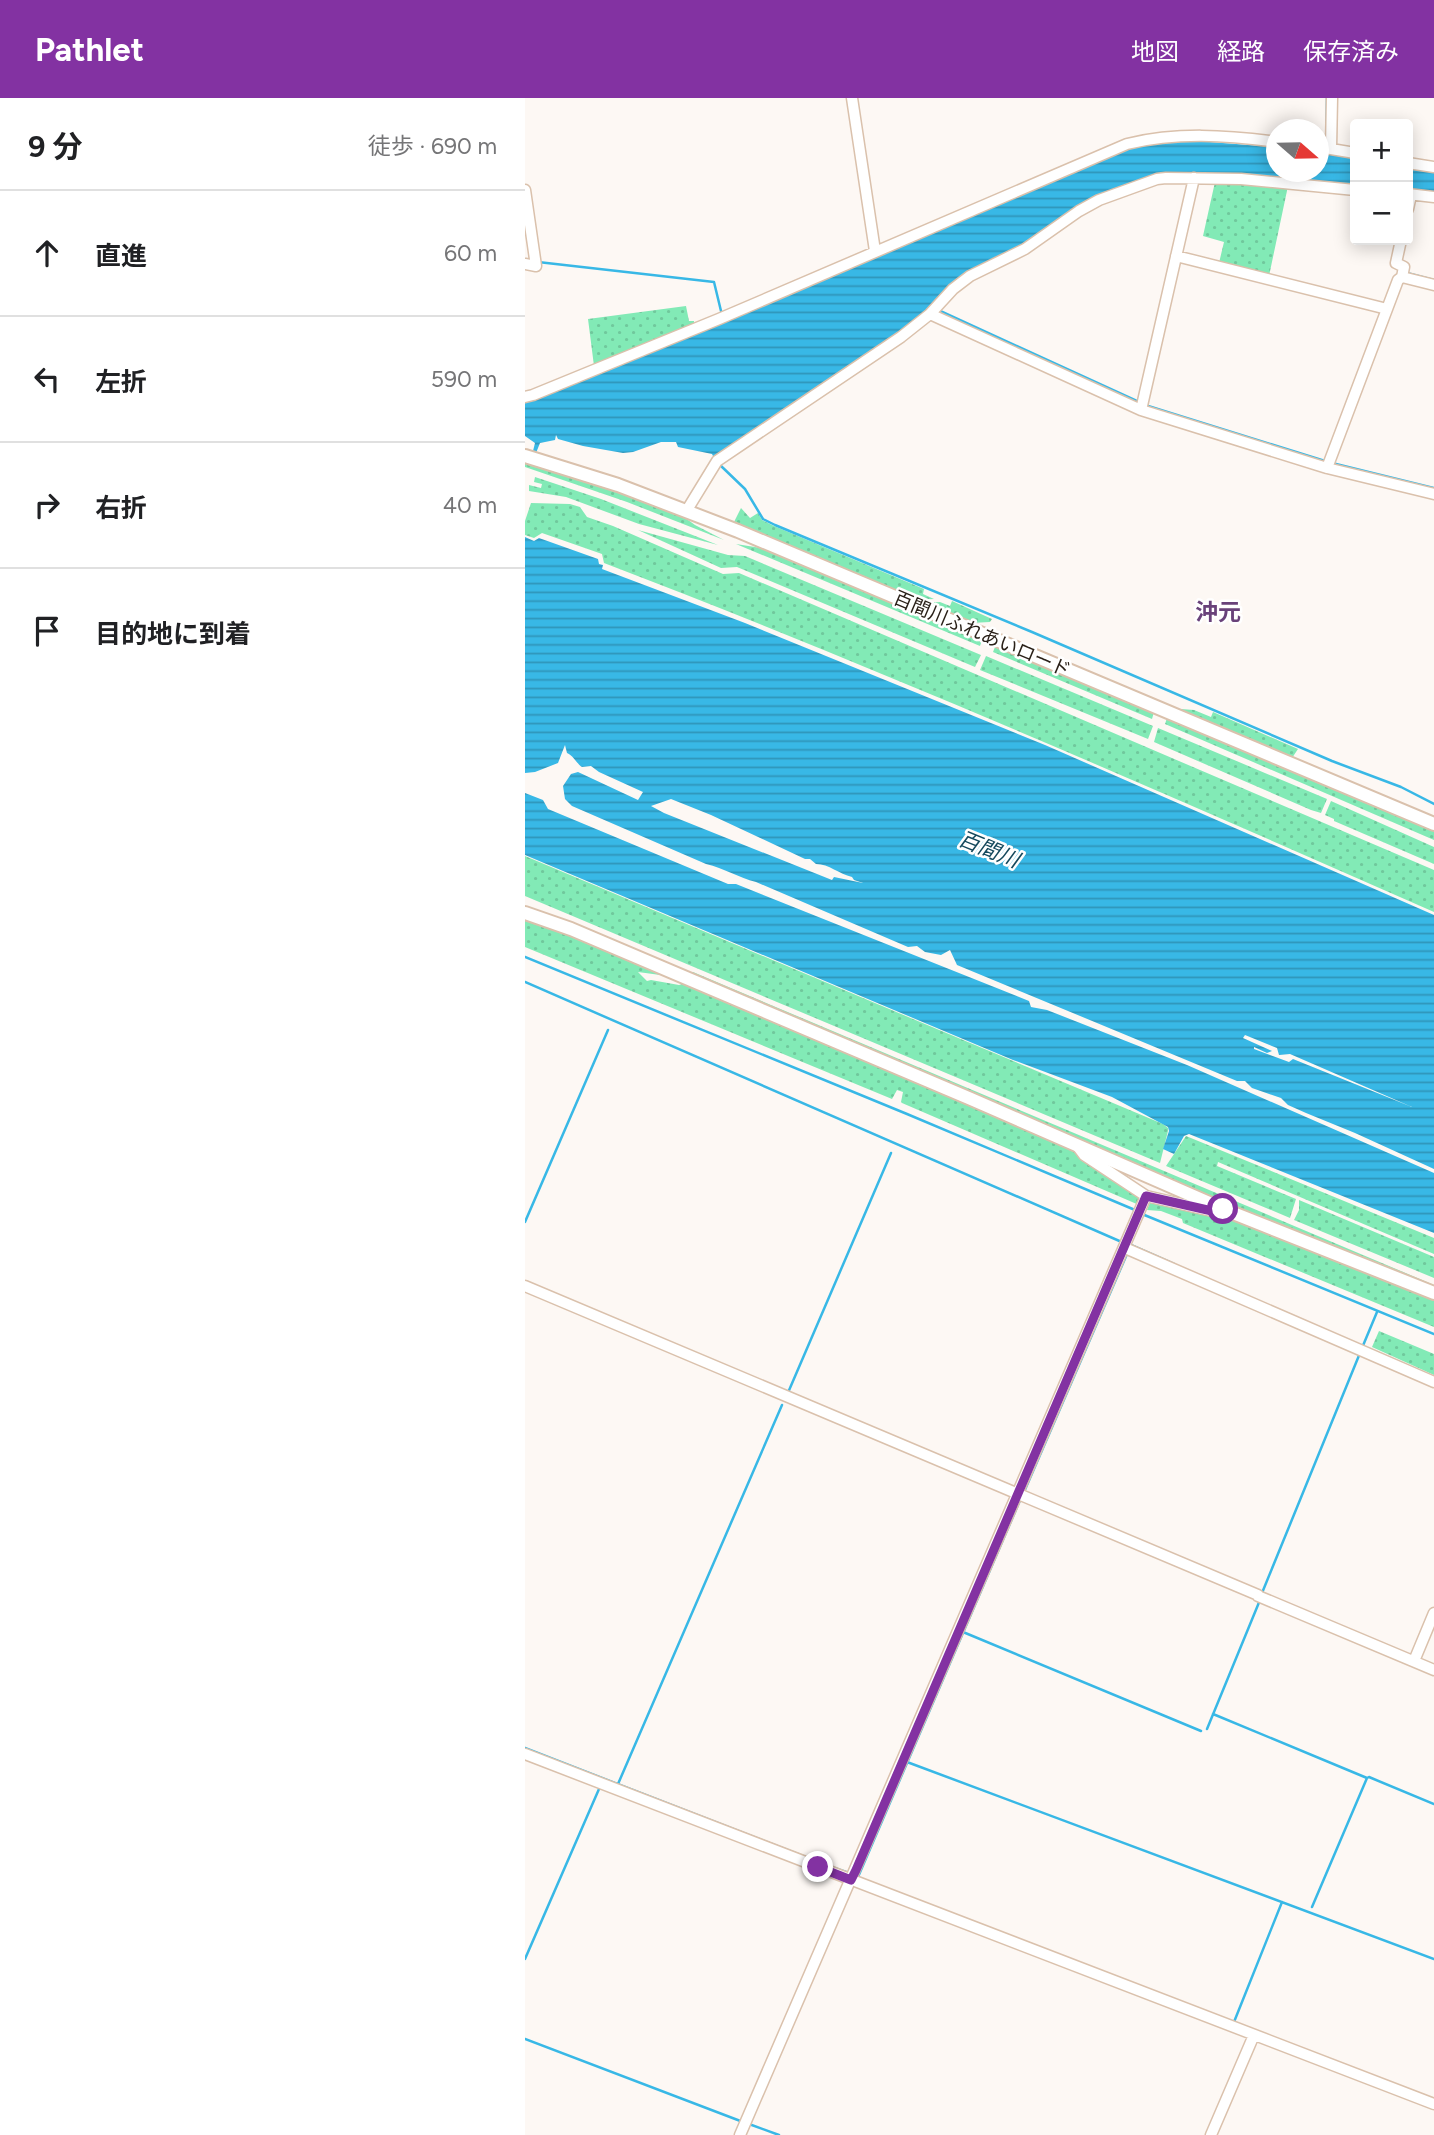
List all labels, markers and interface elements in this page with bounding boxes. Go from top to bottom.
text: Pathlet [35,30,144,69]
text: 地図 [1131,37,1179,66]
text: 経路 [1217,37,1265,66]
text: 保存済み [1303,37,1399,66]
north arrow [1266,119,1329,182]
map controls [1350,119,1413,245]
button: + [1350,119,1413,182]
text: 9 分 [28,128,83,165]
text: 徒歩 · 690 m [368,132,497,160]
button: − [1350,182,1413,245]
icon: ahead [28,234,66,272]
text: 60 m [444,239,497,267]
text: 直進 [95,240,147,272]
icon: left [28,360,66,398]
text: 590 m [431,365,497,393]
text: 左折 [95,366,147,398]
icon: right [28,486,66,524]
text: 40 m [443,491,497,519]
text: 右折 [95,492,147,524]
street label: 百間川ふれあいロード [890,586,1074,682]
district label: 沖元 [1195,598,1241,626]
icon: arrive [28,612,66,650]
text: 目的地に到着 [95,618,251,650]
water label: 百間川 [955,826,1025,873]
route start [1207,1193,1238,1224]
route end [802,1851,833,1882]

